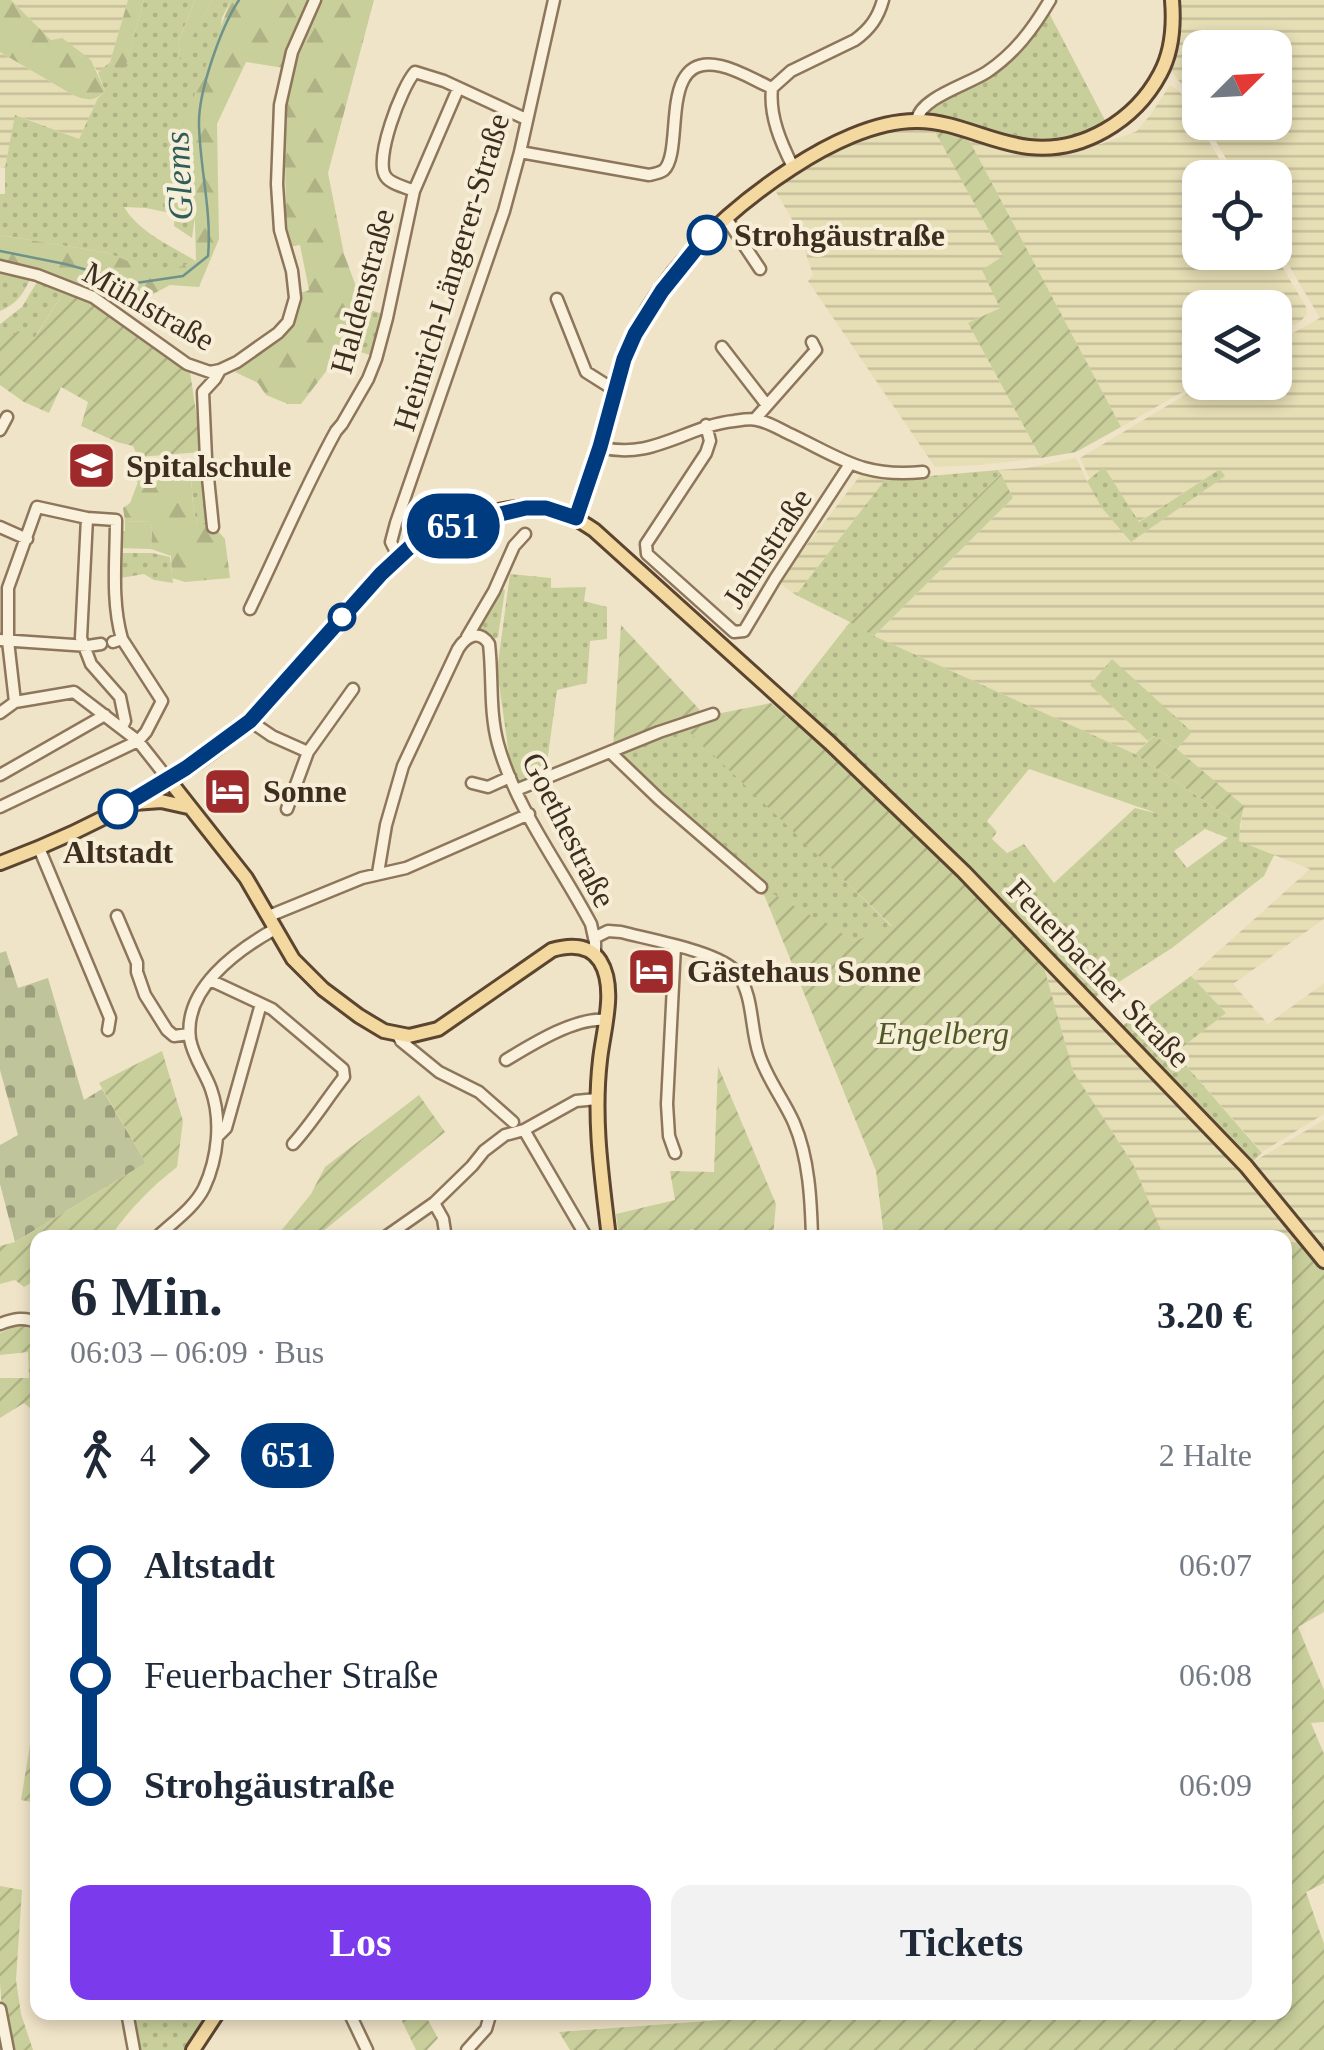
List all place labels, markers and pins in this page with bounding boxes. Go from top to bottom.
marker: Strohgäustraße [688,216,726,254]
place label: Strohgäustraße [734,217,945,253]
school or university icon: Spitalschule [65,440,117,492]
place label: Spitalschule [126,448,291,484]
unlabelled marker [329,604,355,630]
hotel icon: Sonne [202,765,254,817]
place label: Sonne [263,773,347,809]
marker: Altstadt [99,790,137,828]
place label: Altstadt [63,834,173,870]
hotel icon: Gästehaus Sonne [626,945,678,997]
place label: Gästehaus Sonne [687,953,921,989]

